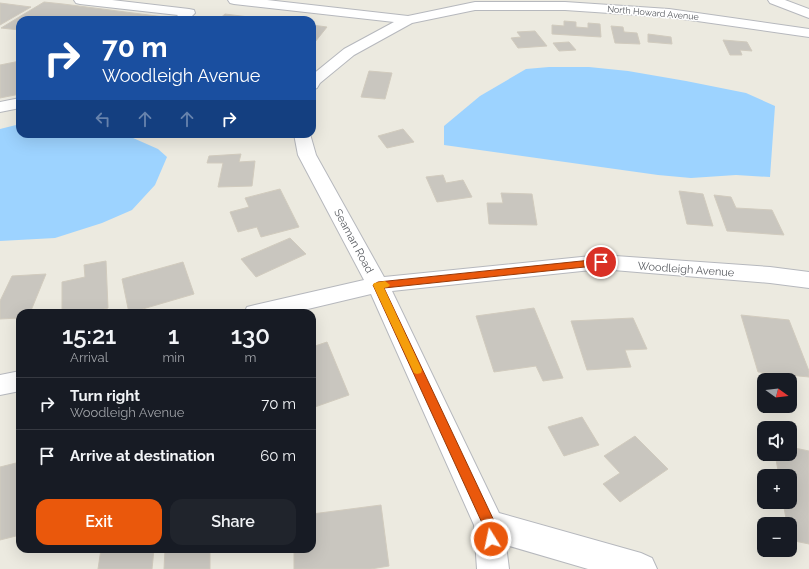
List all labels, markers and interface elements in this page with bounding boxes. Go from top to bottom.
street label: North Howard Avenue [607,4,700,22]
text: 70 m [102,31,168,64]
icon: right [36,32,88,84]
text: Woodleigh Avenue [102,65,260,86]
icon: left [92,108,114,130]
icon: ahead [134,108,156,130]
icon: ahead [176,108,198,130]
icon: right [218,108,240,130]
street label: Seaman Road [331,207,376,276]
pin [584,245,618,279]
icon: arrive [590,251,612,273]
street label: Woodleigh Avenue [637,260,735,279]
text: 15:21 [62,321,116,350]
text: 1 [168,321,179,350]
text: 130 [231,321,270,350]
text: Arrival [70,350,108,365]
text: min [162,350,185,365]
text: m [244,350,256,365]
north arrow [757,373,797,413]
map controls [757,373,797,557]
text: Turn right [70,387,140,405]
icon: right [36,393,58,415]
text: 70 m [261,395,296,413]
text: Woodleigh Avenue [70,405,184,420]
button: sound [757,421,797,461]
icon: arrive [36,445,58,467]
text: Arrive at destination [70,447,215,465]
text: 60 m [260,447,296,465]
button: + [757,469,797,509]
button: Exit [36,499,162,545]
button: Share [170,499,296,545]
button: − [757,517,797,557]
position arrow [470,518,512,560]

